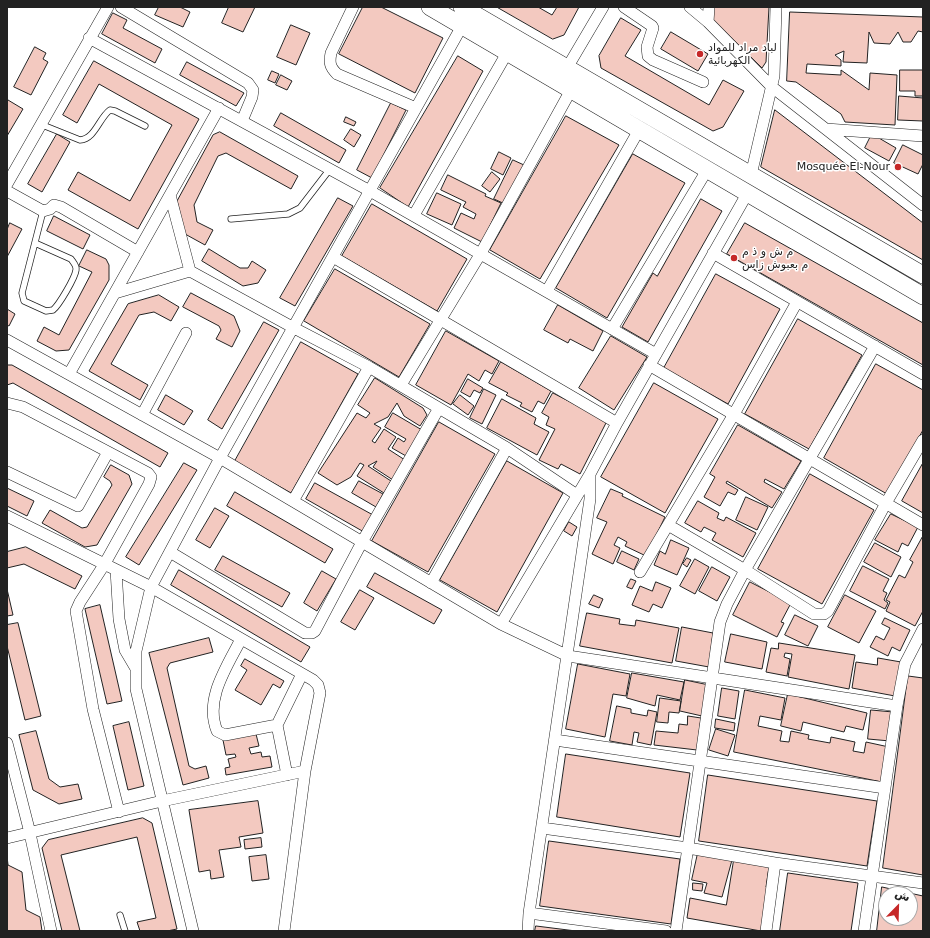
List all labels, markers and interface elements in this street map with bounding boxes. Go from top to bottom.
place label: لباد مراد للمواد الكهربائية [708,41,777,67]
marker: لباد مراد للمواد الكهربائية [695,49,705,59]
place label: Mosquée El-Nour [797,160,890,174]
marker: Mosquée El-Nour [893,162,903,172]
place label: م ش و ذ م م بعبوش زاس [742,245,808,271]
marker: م ش و ذ م م بعبوش زاس [729,253,739,263]
north arrow [878,886,918,926]
text: ش [893,886,912,904]

